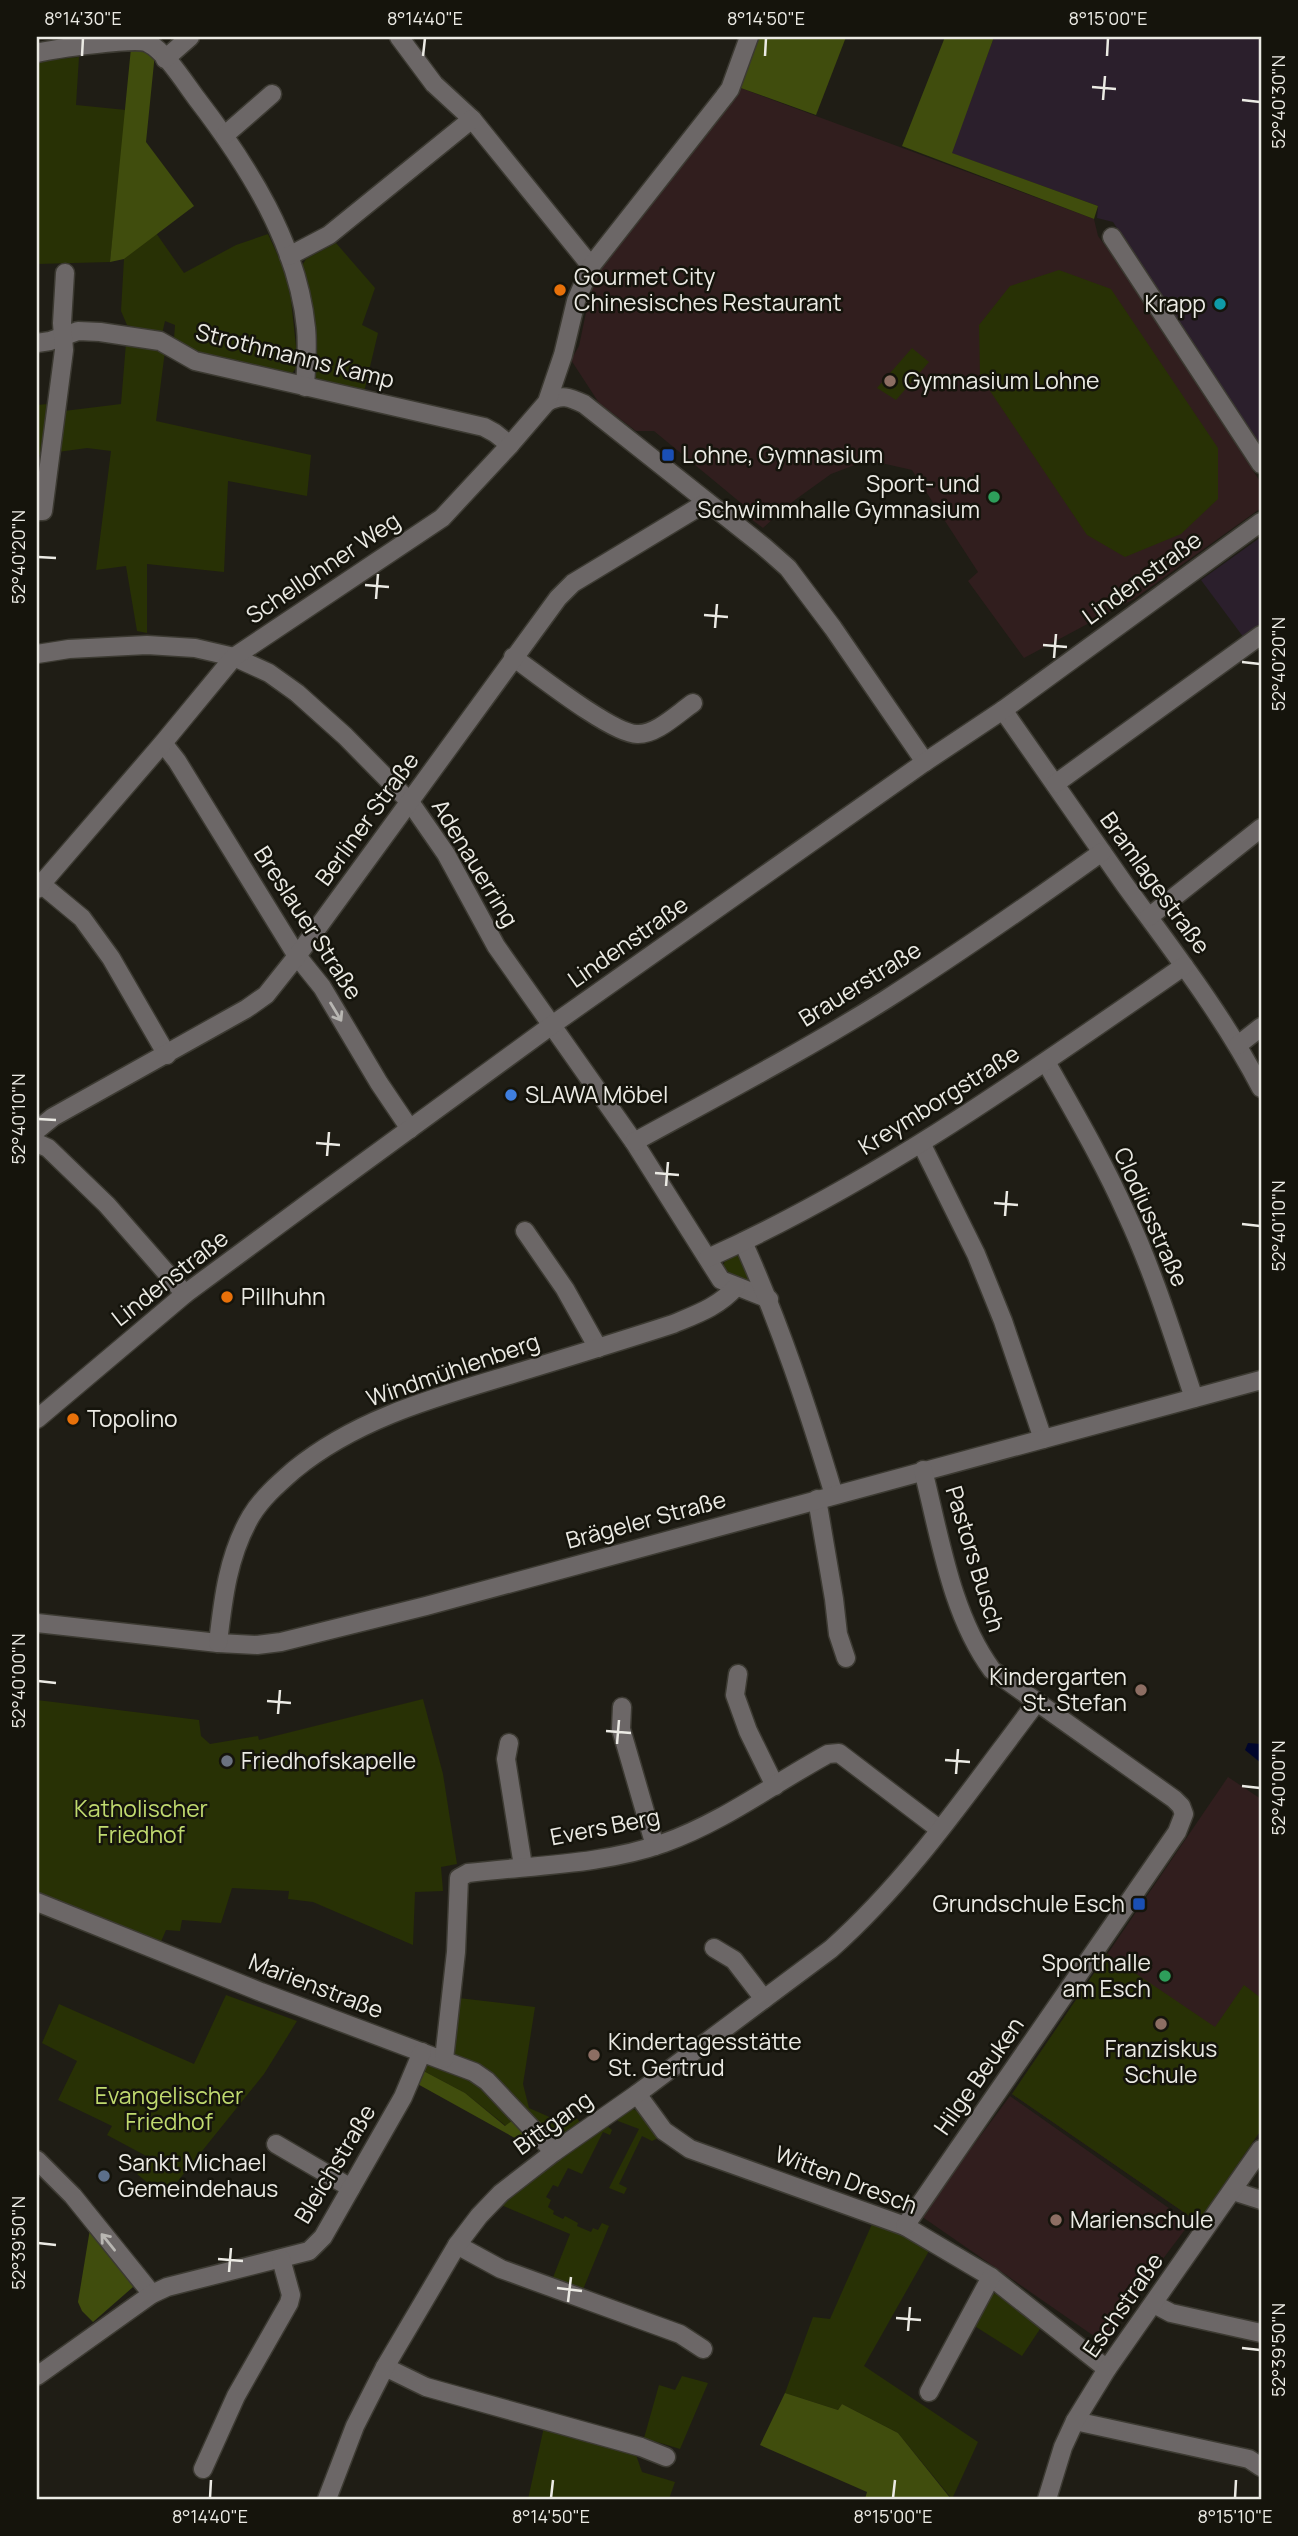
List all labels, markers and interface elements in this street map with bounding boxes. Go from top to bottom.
text: 8°14'30"E [44,6,122,30]
text: 8°14'40"E [387,6,463,30]
text: 8°14'50"E [727,6,805,30]
text: 8°15'00"E [1068,6,1148,30]
text: 52°40'30"N [1266,55,1290,149]
place label: Gourmet City Chinesisches Restaurant [574,260,842,318]
marker: Gourmet City Chinesisches Restaurant [552,282,568,298]
place label: Krapp [1145,287,1206,319]
marker: Krapp [1212,296,1228,312]
street label: Strothmanns Kamp [193,315,398,395]
place label: Gymnasium Lohne [904,364,1100,396]
marker: Gymnasium Lohne [882,373,898,389]
place label: Lohne, Gymnasium [682,438,883,470]
marker: Lohne, Gymnasium [660,447,676,463]
place label: Sport- und Schwimmhalle Gymnasium [697,467,980,525]
marker: Sport- und Schwimmhalle Gymnasium [986,489,1002,505]
street label: Schellohner Weg [239,504,406,631]
text: 52°40'20"N [6,510,30,604]
street label: Lindenstraße [1075,523,1208,631]
text: 52°40'20"N [1266,617,1290,711]
street label: Berliner Straße [307,745,425,892]
street label: Adenauerring [425,792,527,932]
street label: Bramlagestraße [1093,805,1218,960]
street label: Breslauer Straße [247,840,370,1005]
street label: Lindenstraße [561,888,694,994]
street label: Brauerstraße [792,933,927,1033]
one-way arrow [330,1001,344,1021]
street label: Kreymborgstraße [852,1037,1025,1162]
text: 52°40'10"N [6,1073,30,1165]
place label: SLAWA Möbel [525,1078,668,1110]
marker: SLAWA Möbel [503,1087,519,1103]
street label: Clodiusstraße [1107,1142,1197,1291]
text: 52°40'10"N [1266,1180,1290,1272]
street label: Lindenstraße [104,1221,234,1333]
place label: Pillhuhn [241,1280,326,1312]
marker: Pillhuhn [219,1289,235,1305]
street label: Windmühlenberg [362,1324,544,1414]
place label: Topolino [87,1402,178,1434]
marker: Topolino [65,1411,81,1427]
street label: Brägeler Straße [562,1482,729,1556]
street label: Pastors Busch [939,1482,1013,1636]
text: 52°40'00"N [6,1633,30,1729]
place label: Kindergarten St. Stefan [989,1660,1127,1718]
marker: Kindergarten St. Stefan [1133,1682,1149,1698]
text: 52°40'00"N [1266,1740,1290,1836]
place label: Friedhofskapelle [241,1744,416,1776]
marker: Friedhofskapelle [219,1753,235,1769]
park label: Katholischer Friedhof [74,1792,208,1850]
street label: Evers Berg [547,1800,662,1852]
place label: Grundschule Esch [932,1887,1125,1919]
marker: Grundschule Esch [1131,1896,1147,1912]
street label: Marienstraße [245,1945,388,2025]
place label: Sporthalle am Esch [1041,1946,1151,2004]
marker: Sporthalle am Esch [1157,1968,1173,1984]
street label: Hilge Beuken [926,2010,1031,2141]
marker: Franziskus Schule [1153,2016,1169,2032]
place label: Kindertagesstätte St. Gertrud [608,2025,802,2083]
place label: Franziskus Schule [1105,2032,1217,2090]
marker: Kindertagesstätte St. Gertrud [586,2047,602,2063]
park label: Evangelischer Friedhof [95,2079,243,2137]
street label: Bittgang [507,2083,598,2162]
street label: Bleichstraße [286,2098,382,2229]
street label: Witten Dresch [770,2137,922,2221]
place label: Sankt Michael Gemeindehaus [118,2146,278,2204]
marker: Sankt Michael Gemeindehaus [96,2168,112,2184]
text: 52°39'50"N [6,2196,30,2290]
place label: Marienschule [1070,2203,1213,2235]
marker: Marienschule [1048,2212,1064,2228]
one-way arrow [100,2233,115,2251]
street label: Eschstraße [1074,2246,1170,2363]
text: 52°39'50"N [1266,2303,1290,2397]
text: 8°14'40"E [172,2504,248,2528]
text: 8°14'50"E [512,2504,590,2528]
text: 8°15'00"E [853,2504,933,2528]
text: 8°15'10"E [1197,2504,1273,2528]

